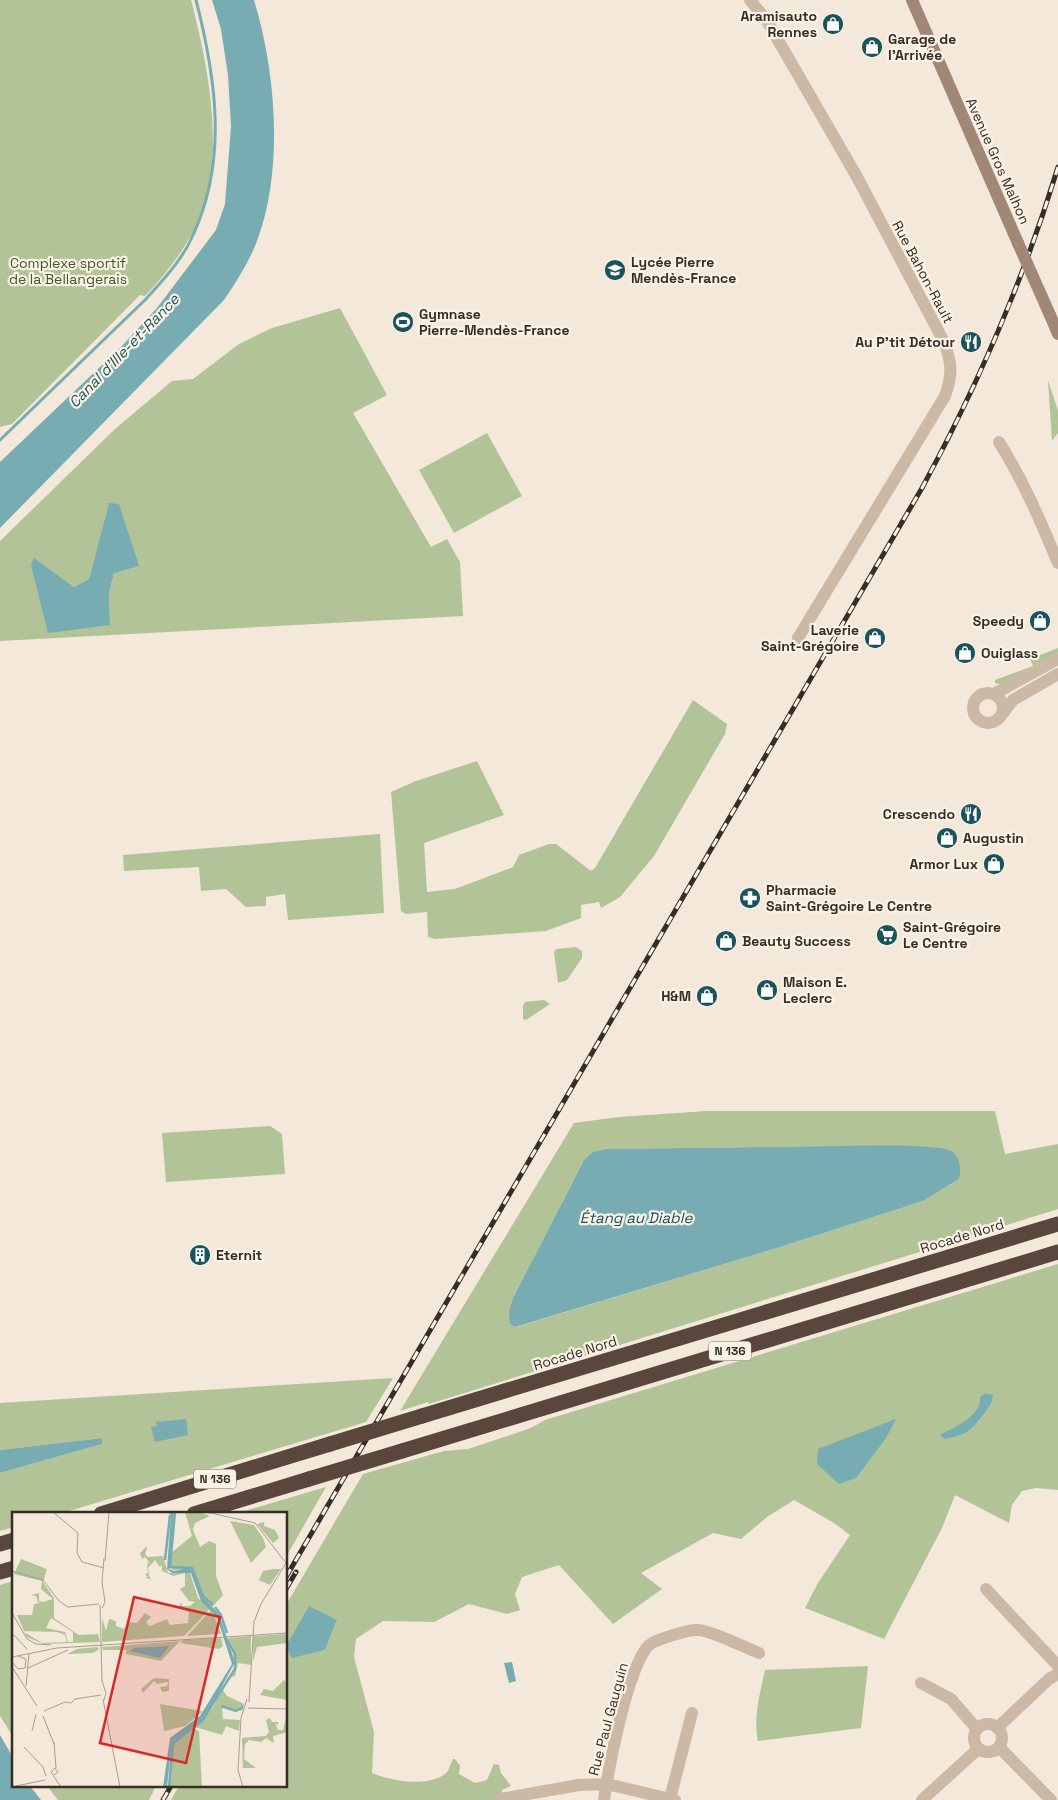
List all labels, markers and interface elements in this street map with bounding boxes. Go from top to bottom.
place label: Aramisauto Rennes [740,7,817,41]
shop icon: Aramisauto Rennes [821,12,845,36]
place label: Garage de l'Arrivée [888,30,956,64]
shop icon: Garage de l'Arrivée [860,35,884,59]
street label: Avenue Gros Malhon [962,95,1034,227]
street label: Rue Bahon-Rault [888,217,958,327]
place label: Lycée Pierre Mendès-France [631,253,736,287]
park label: Complexe sportif de la Bellangerais [9,254,127,288]
school or university icon: Lycée Pierre Mendès-France [603,258,627,282]
water label: Canal d'Ille-et-Rance [64,289,184,412]
place label: Gymnase Pierre-Mendès-France [419,305,570,339]
sports icon: Gymnase Pierre-Mendès-France [391,310,415,334]
restaurant icon: Au P'tit Détour [959,330,983,354]
place label: Au P'tit Détour [855,333,955,351]
shop icon: Speedy [1028,609,1052,633]
place label: Speedy [973,612,1024,630]
place label: Laverie Saint-Grégoire [761,621,859,655]
shop icon: Laverie Saint-Grégoire [863,626,887,650]
shop icon: Ouiglass [953,641,977,665]
place label: Ouiglass [981,644,1038,662]
restaurant icon: Crescendo [959,802,983,826]
place label: Crescendo [883,805,955,823]
shop icon: Augustin [935,826,959,850]
place label: Augustin [963,829,1024,847]
shop icon: Armor Lux [982,852,1006,876]
place label: Armor Lux [909,855,978,873]
place label: Pharmacie Saint-Grégoire Le Centre [766,881,932,915]
pharmacy icon: Pharmacie Saint-Grégoire Le Centre [738,886,762,910]
place label: Saint-Grégoire Le Centre [903,918,1001,952]
supermarket icon: Saint-Grégoire Le Centre [875,923,899,947]
shop icon: Beauty Success [714,929,738,953]
place label: Beauty Success [742,932,851,950]
place label: Maison E. Leclerc [783,973,847,1007]
shop icon: Maison E. Leclerc [755,978,779,1002]
shop icon: H&M [695,984,719,1008]
place label: H&M [661,987,691,1005]
water label: Étang au Diable [580,1208,693,1227]
street label: Rocade Nord [918,1215,1006,1257]
building icon: Eternit [188,1243,212,1267]
place label: Eternit [216,1246,262,1264]
street label: Rocade Nord [531,1332,619,1374]
road number: N 136 [709,1342,751,1360]
road number: N 136 [194,1470,236,1488]
inset map [12,1512,288,1788]
street label: Rue Paul Gauguin [584,1661,632,1777]

